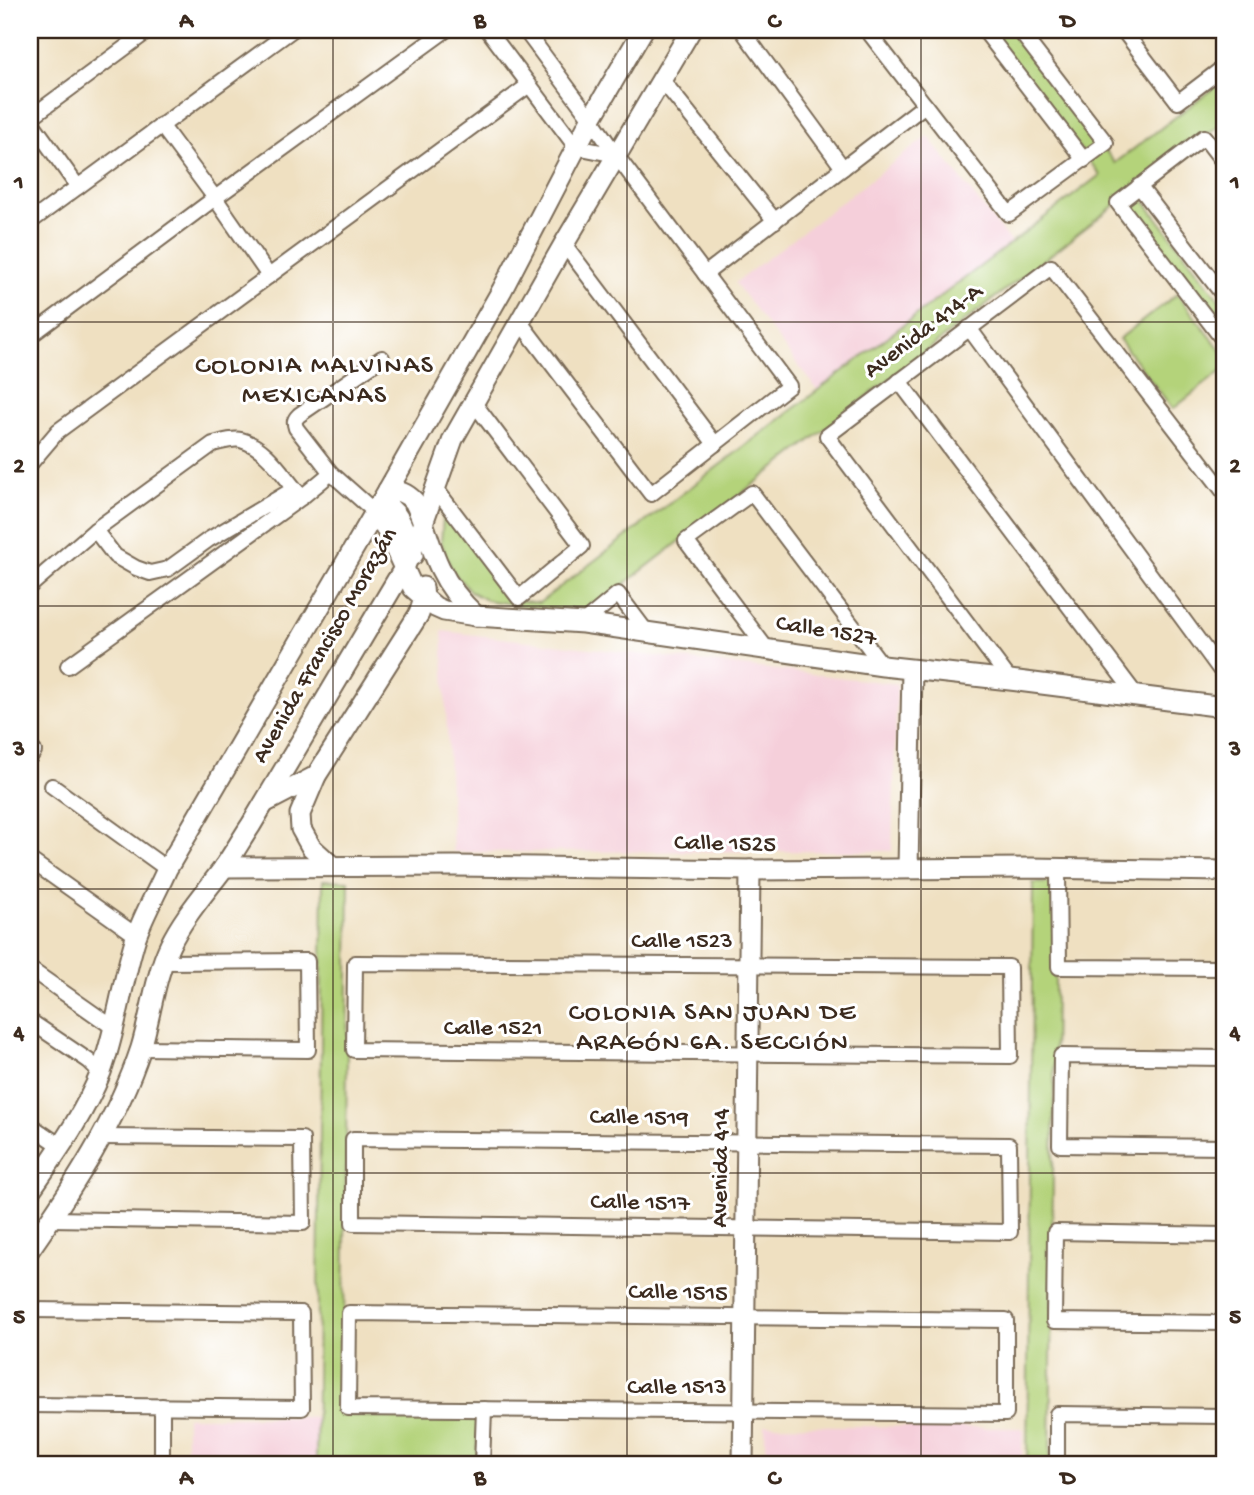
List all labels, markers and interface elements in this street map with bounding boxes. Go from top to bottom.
text: A [178,9,194,36]
text: B [473,9,487,36]
text: C [768,9,783,36]
text: D [1059,9,1077,36]
text: 1 [13,170,24,197]
text: 1 [1229,170,1240,197]
street label: Avenida 414-A [859,277,990,386]
district label: COLONIA MALVINAS MEXICANAS [195,352,435,413]
text: 2 [13,454,25,481]
text: 2 [1229,454,1241,481]
street label: Avenida Francisco Morazán [247,523,406,769]
street label: Calle 1527 [774,610,879,654]
text: 3 [12,737,25,764]
text: 3 [1228,737,1241,764]
street label: Calle 1525 [674,830,776,860]
street label: Calle 1523 [631,928,733,957]
district label: COLONIA SAN JUAN DE ARAGÓN 6A. SECCIÓN [569,999,857,1060]
street label: Calle 1521 [444,1015,542,1044]
text: 4 [13,1021,25,1048]
text: 4 [1229,1021,1241,1048]
street label: Calle 1519 [589,1104,689,1134]
street label: Avenida 414 [706,1108,738,1228]
street label: Calle 1517 [590,1189,690,1219]
street label: Calle 1515 [628,1279,728,1309]
text: 5 [13,1305,25,1332]
text: 5 [1229,1305,1241,1332]
street label: Calle 1513 [627,1374,727,1403]
text: A [178,1466,194,1493]
text: B [473,1466,487,1493]
text: C [768,1466,783,1493]
text: D [1059,1466,1077,1493]

